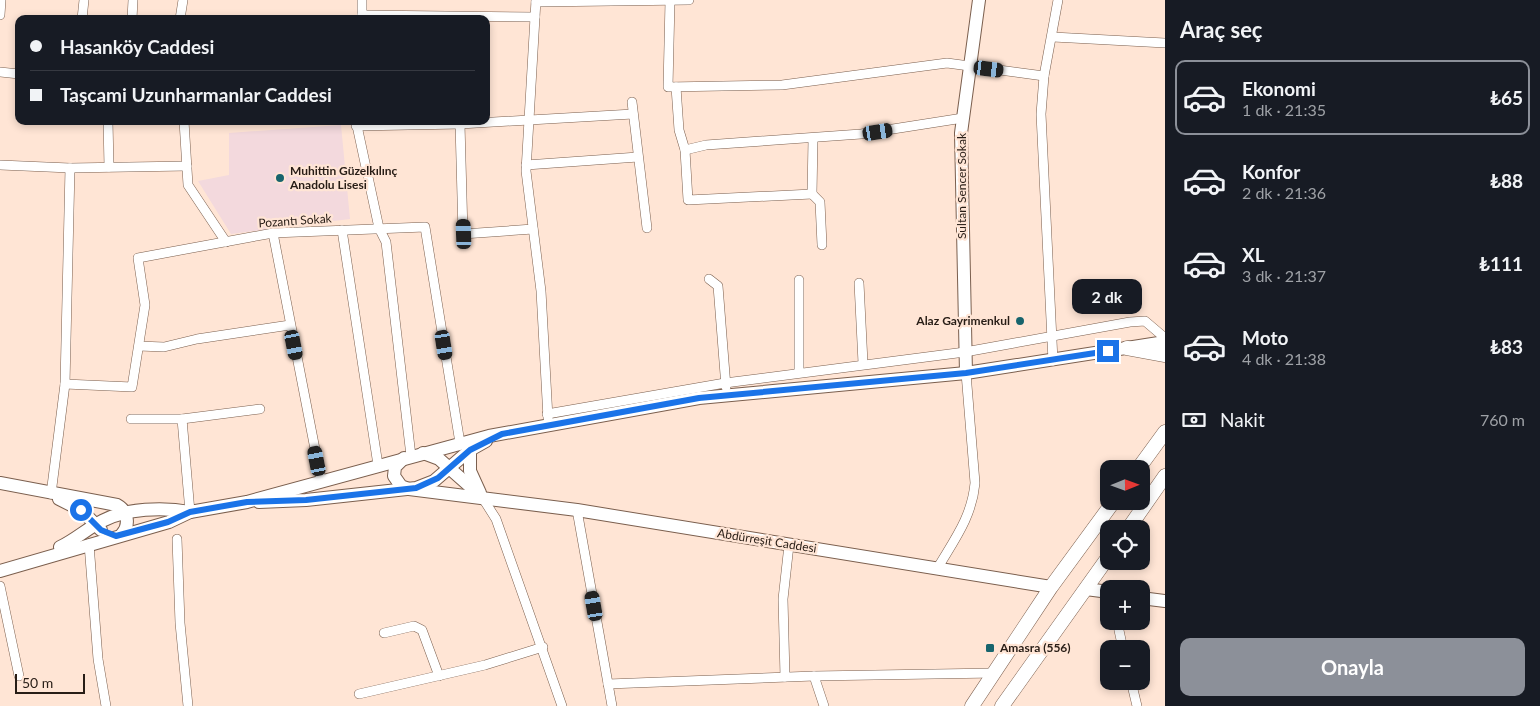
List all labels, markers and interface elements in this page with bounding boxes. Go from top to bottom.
text: Araç seç [1180,16,1263,43]
text: Hasanköy Caddesi [60,35,214,58]
car [973,60,1004,78]
icon: car [1182,75,1227,120]
text: Ekonomi [1242,77,1316,100]
text: Taşcami Uzunharmanlar Caddesi [60,83,332,106]
text: ₺65 [1490,86,1523,109]
text: 1 dk · 21:35 [1242,100,1326,119]
car [862,122,893,142]
street label: Sultan Sencer Sokak [954,132,969,239]
icon: car [1182,158,1227,203]
text: Konfor [1242,160,1300,183]
place label: Muhittin Güzelkılınç Anadolu Lisesi [289,163,398,192]
text: ₺88 [1490,169,1523,192]
marker: Muhittin Güzelkılınç Anadolu Lisesi [274,172,286,184]
text: 2 dk · 21:36 [1242,183,1326,202]
street label: Pozantı Sokak [258,210,333,231]
car [455,219,472,249]
icon: car [1182,241,1227,286]
text: XL [1242,243,1265,266]
text: ₺111 [1479,252,1523,275]
text: 3 dk · 21:37 [1242,266,1326,285]
callout: 2 dk [1073,278,1143,314]
text: 2 dk [1092,287,1122,306]
place label: Alaz Gayrimenkul [915,313,1010,328]
marker: Alaz Gayrimenkul [1014,315,1026,327]
icon: car [1182,324,1227,369]
text: Moto [1242,326,1288,349]
car [283,329,304,361]
car [434,329,453,361]
text: ₺83 [1490,335,1523,358]
route end [1097,340,1119,362]
text: 4 dk · 21:38 [1242,349,1326,368]
icon: cash [1180,406,1208,434]
text: Nakit [1220,408,1265,431]
text: 760 m [1480,410,1525,429]
car [306,445,327,477]
north arrow [1100,460,1150,510]
map controls [1100,460,1150,690]
route start [70,499,92,521]
button: locate [1100,520,1150,570]
street label: Abdürreşit Caddesi [716,525,818,556]
button: + [1100,580,1150,630]
car [584,590,603,622]
button: Onayla [1180,638,1525,696]
place label: Amasra (556) [999,640,1071,655]
button: − [1100,640,1150,690]
marker: Amasra (556) [984,642,996,654]
scale bar [15,671,85,694]
text: 50 m [22,674,53,691]

